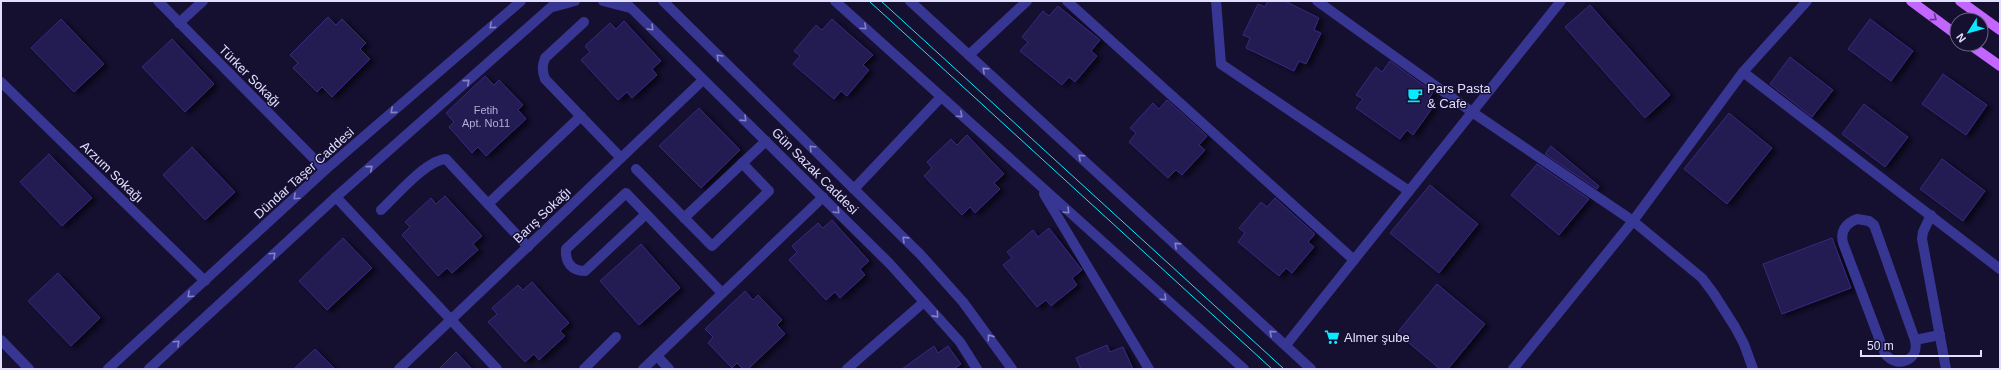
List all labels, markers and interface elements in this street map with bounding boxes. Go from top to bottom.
north arrow [1949,12,1989,52]
one-way arrow [1929,13,1936,20]
one-way arrow [489,22,497,29]
one-way arrow [646,23,654,31]
one-way arrow [859,23,867,30]
text: N [1954,31,1968,45]
street label: Türker Sokağı [216,42,284,110]
one-way arrow [716,54,724,62]
one-way arrow [982,67,990,74]
one-way arrow [462,79,470,86]
place label: Pars Pasta & Cafe [1427,81,1491,111]
cafe icon: Pars Pasta & Cafe [1406,86,1424,104]
house number: Fetih Apt. No11 [462,104,510,129]
one-way arrow [391,107,398,114]
one-way arrow [956,110,963,117]
one-way arrow [739,115,747,122]
street label: Dündar Taşer Caddesi [251,124,357,222]
street label: Gün Sazak Caddesi [769,125,861,217]
street label: Arzum Sokağı [77,138,147,206]
one-way arrow [809,145,817,153]
one-way arrow [1078,155,1086,162]
one-way arrow [365,165,372,172]
street label: Barış Sokağı [510,184,574,246]
one-way arrow [293,192,300,199]
one-way arrow [832,206,840,214]
one-way arrow [1063,206,1070,213]
one-way arrow [902,236,910,244]
one-way arrow [1174,243,1181,250]
one-way arrow [268,252,276,260]
one-way arrow [187,290,195,297]
one-way arrow [1160,293,1167,300]
one-way arrow [931,310,938,318]
supermarket icon: Almer şube [1323,328,1341,346]
place label: Almer şube [1344,330,1410,345]
one-way arrow [1270,331,1277,338]
scale bar [1861,332,1981,358]
one-way arrow [988,334,995,341]
text: 50 m [1867,339,1894,353]
one-way arrow [173,340,180,347]

